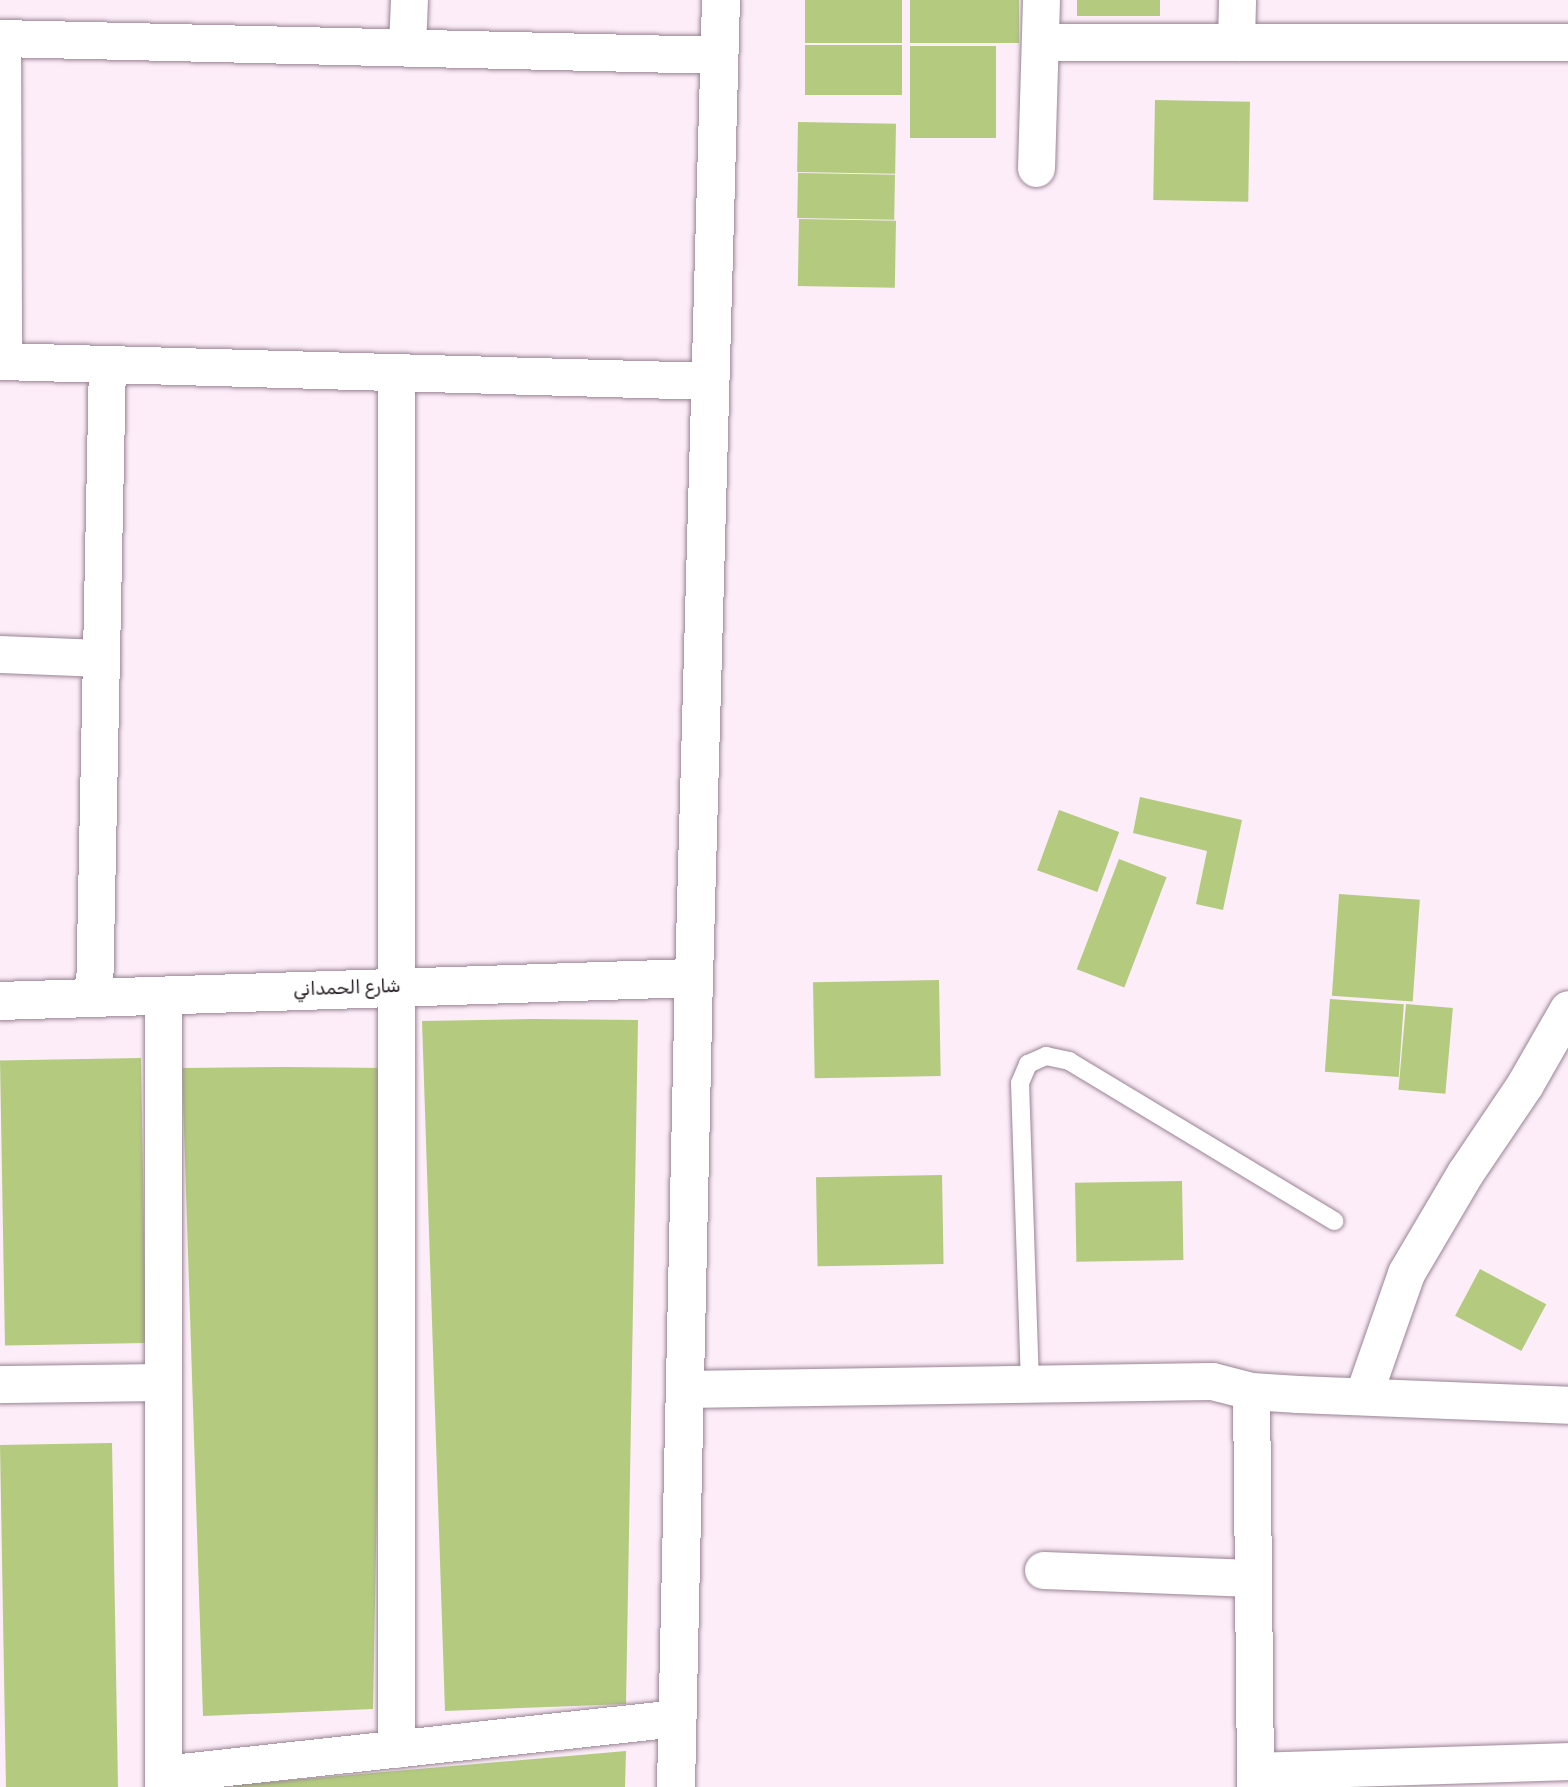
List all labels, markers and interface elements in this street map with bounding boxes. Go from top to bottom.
street label: شارع الحمداني [293,975,401,1001]

